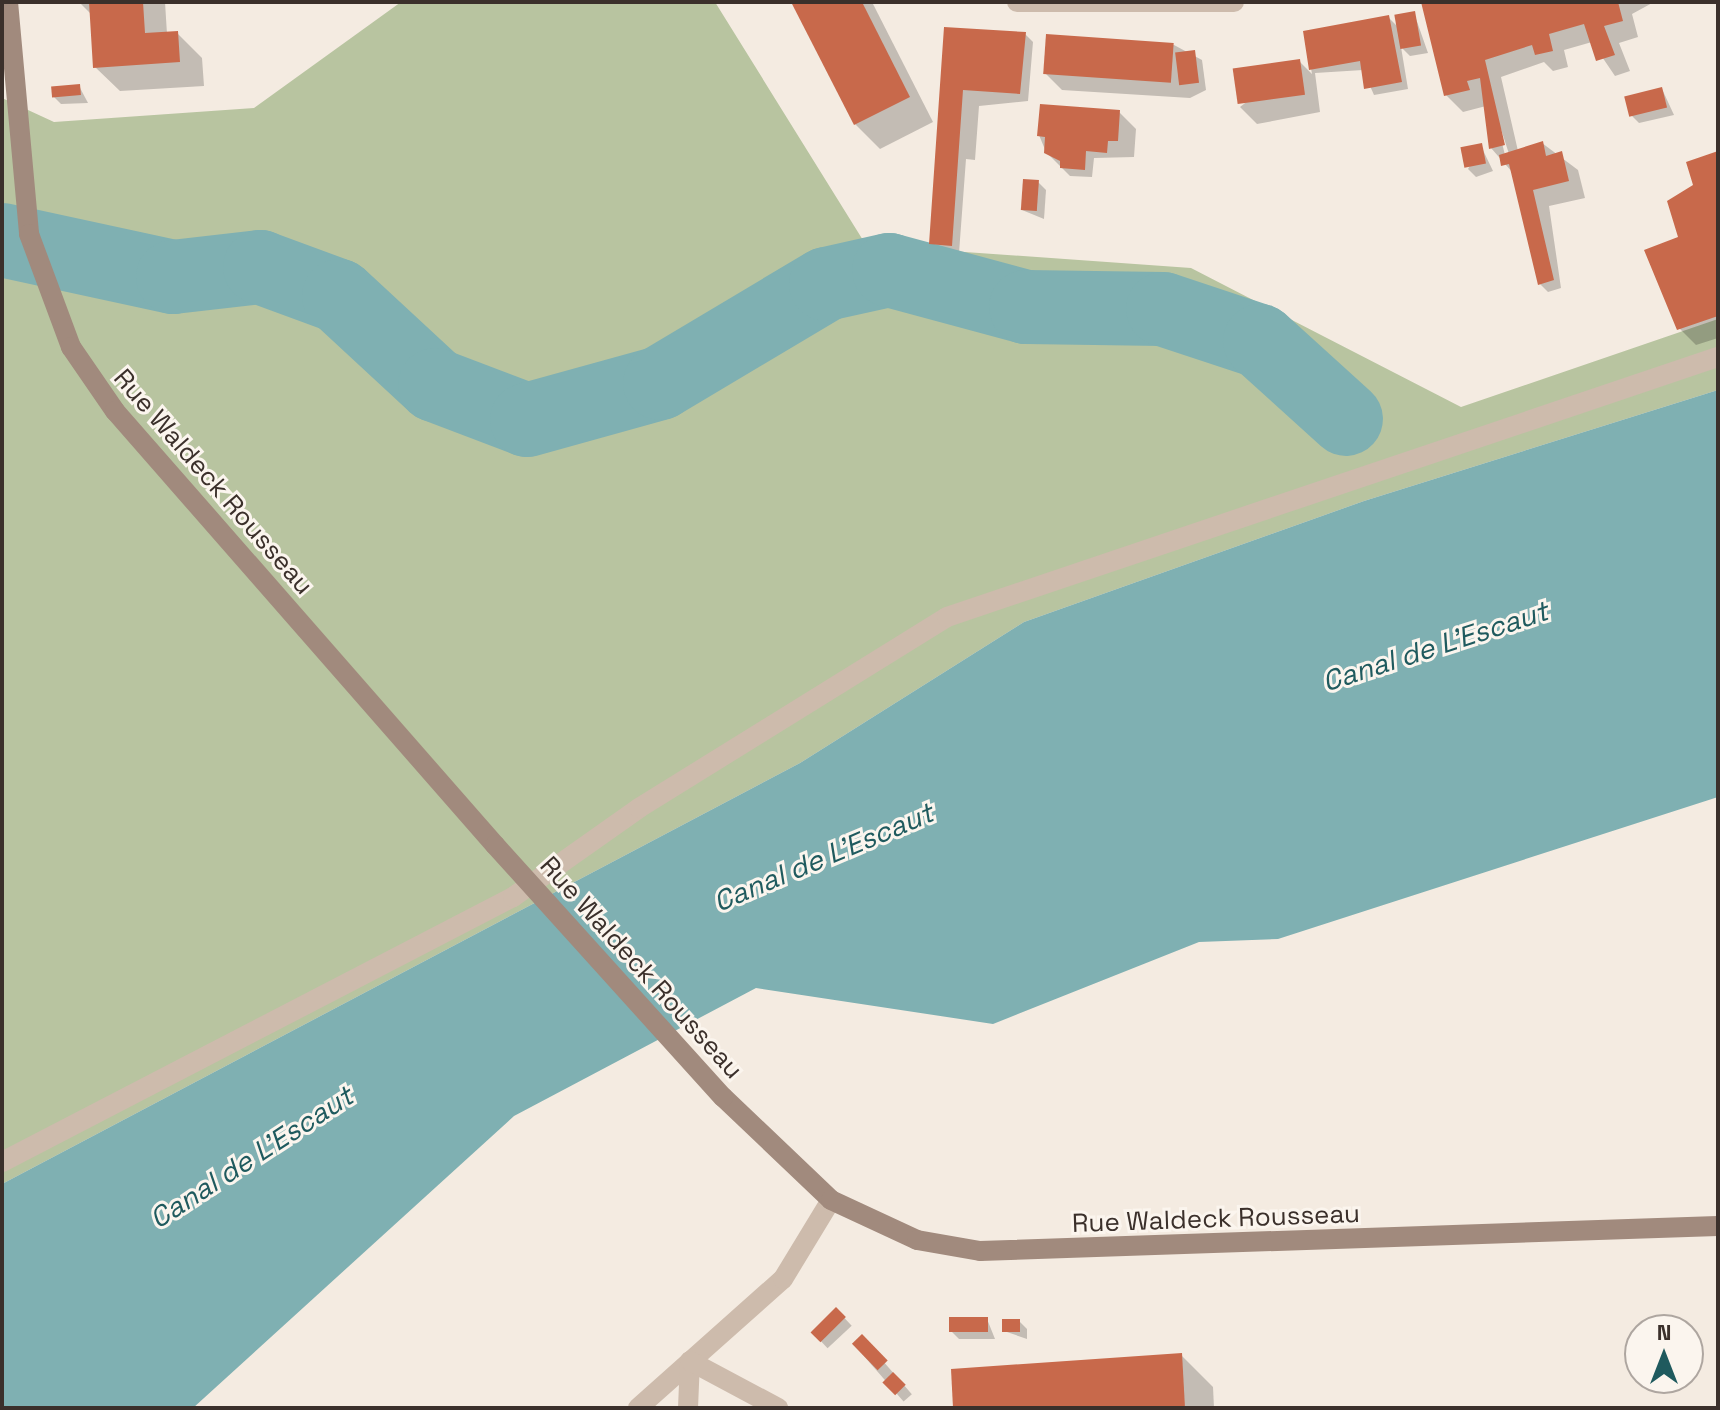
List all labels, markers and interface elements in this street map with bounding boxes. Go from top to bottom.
street label: Rue Waldeck Rousseau [107,363,319,601]
water label: Canal de L'Escaut [1318,594,1552,698]
water label: Canal de L'Escaut [708,796,938,918]
street label: Rue Waldeck Rousseau [533,850,749,1086]
water label: Canal de L'Escaut [143,1079,359,1235]
street label: Rue Waldeck Rousseau [1071,1198,1361,1240]
north arrow [1624,1314,1704,1394]
text: N [1657,1318,1671,1346]

